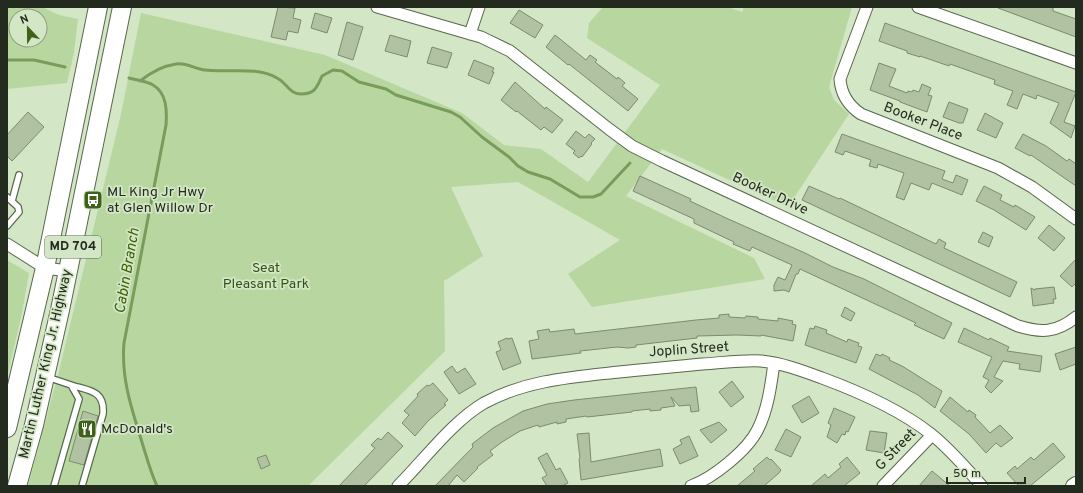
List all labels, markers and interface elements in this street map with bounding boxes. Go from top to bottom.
north arrow [8,8,48,48]
text: N [18,12,31,28]
street label: Booker Place [881,99,965,145]
street label: Booker Drive [729,169,811,219]
place label: ML King Jr Hwy at Glen Willow Dr [107,184,214,217]
bus stop icon: ML King Jr Hwy at Glen Willow Dr [82,189,104,211]
water label: Cabin Branch [111,227,145,315]
road number: MD 704 [45,236,101,258]
park label: Seat Pleasant Park [223,260,309,293]
street label: Martin Luther King Jr. Highway [16,268,76,460]
street label: Joplin Street [648,339,730,361]
restaurant icon: McDonald's [76,418,98,440]
place label: McDonald's [101,421,173,438]
street label: G Street [872,426,920,474]
scale bar [947,459,1025,485]
text: 50 m [953,466,981,482]

